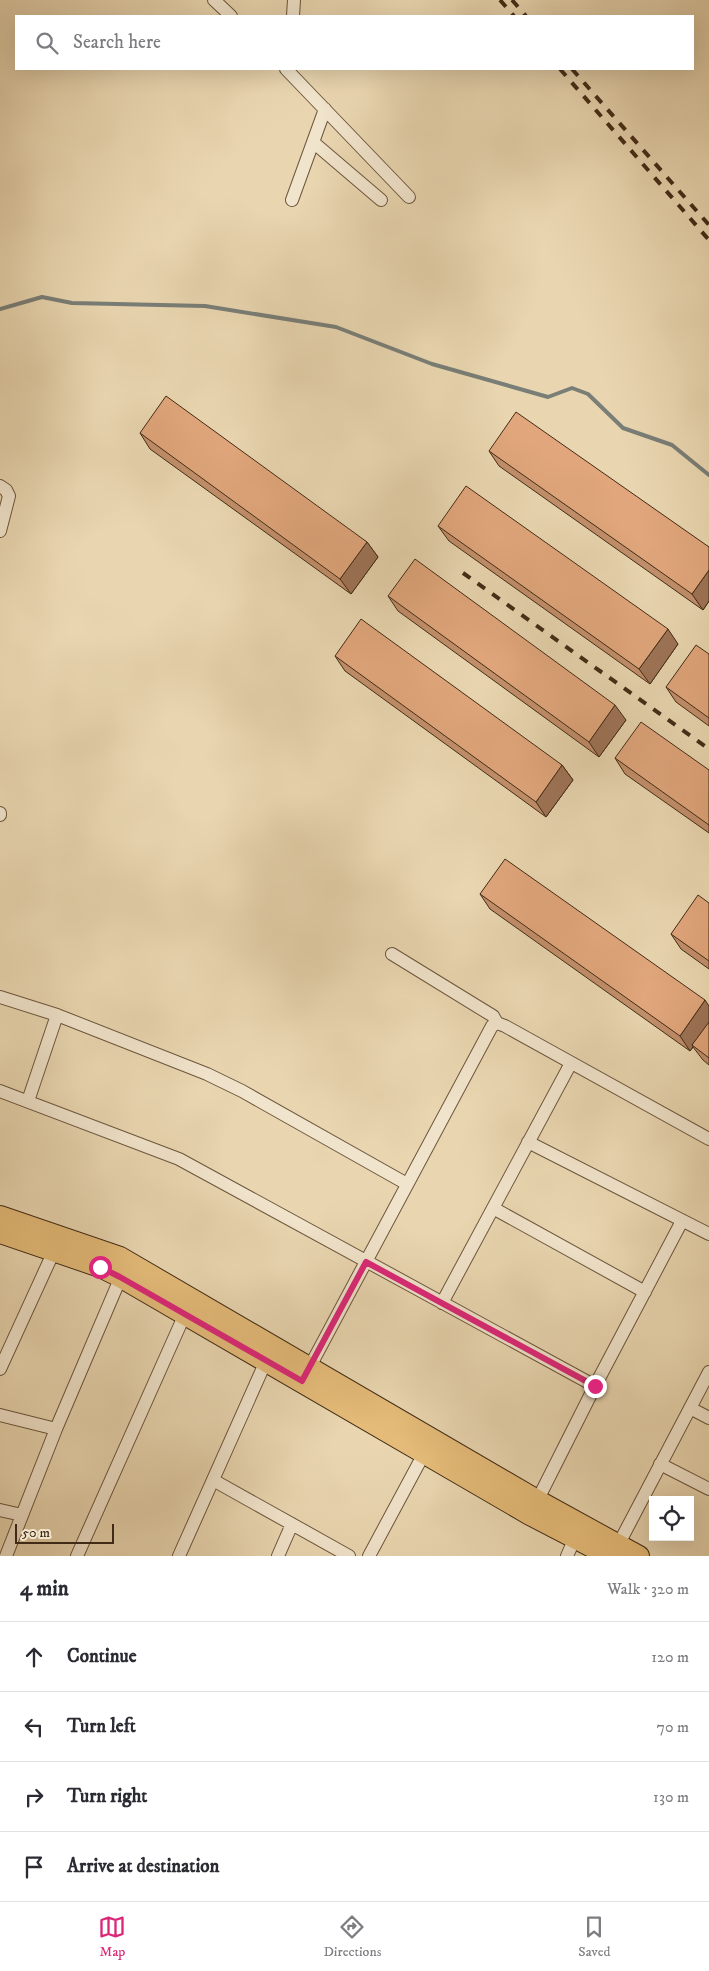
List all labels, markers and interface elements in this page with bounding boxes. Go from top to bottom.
search box [15,15,694,70]
icon: search [33,29,61,57]
text: Search here [73,31,161,54]
route start [89,1256,112,1279]
route end [584,1375,607,1398]
map controls [649,1496,694,1541]
button: locate [649,1496,694,1541]
scale bar [15,1521,114,1544]
text: 50 m [22,1524,50,1542]
text: 4 min [20,1576,69,1602]
text: Walk · 320 m [607,1579,689,1599]
icon: ahead [20,1643,48,1671]
text: Continue [67,1645,137,1668]
text: 120 m [651,1647,689,1667]
icon: left [20,1713,48,1741]
text: Turn left [67,1715,136,1738]
text: 70 m [657,1717,689,1737]
icon: right [20,1783,48,1811]
text: Turn right [67,1785,147,1808]
text: 130 m [653,1787,689,1807]
icon: arrive [20,1853,48,1881]
text: Arrive at destination [67,1855,219,1878]
tab: Map [98,1913,126,1961]
tab: Directions [323,1913,381,1961]
tab: Saved [578,1913,611,1961]

